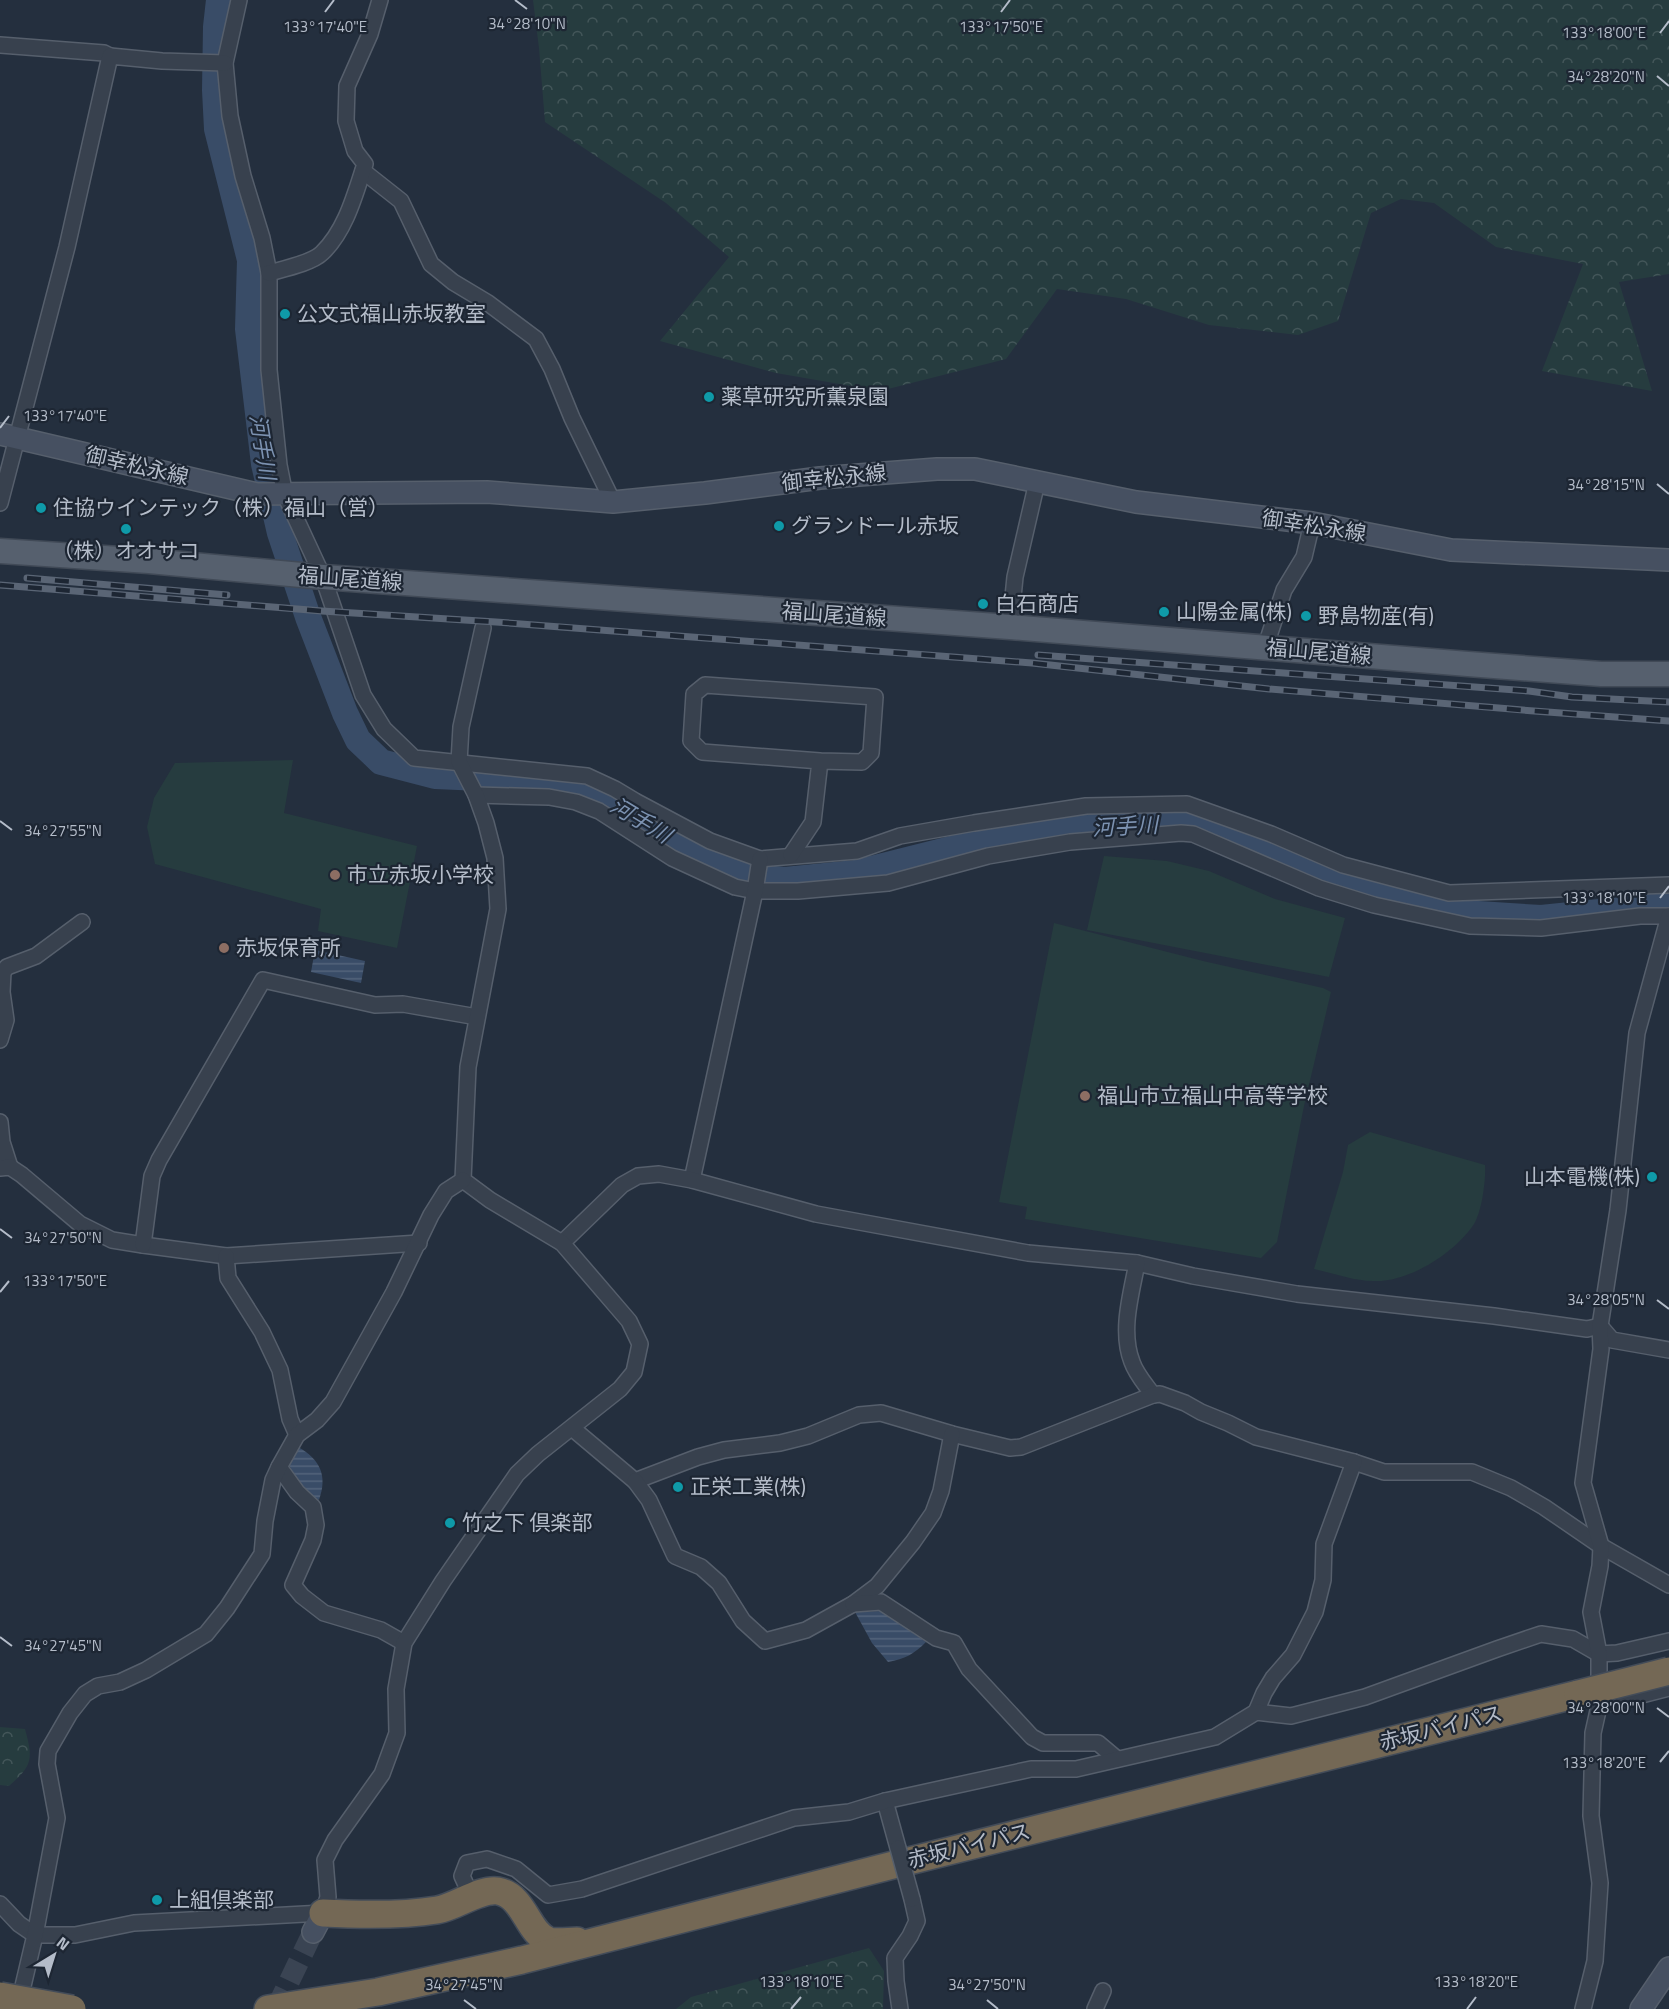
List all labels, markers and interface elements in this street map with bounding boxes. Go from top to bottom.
text: 34°28'10"N [488,12,566,35]
text: 133°17'40"E [283,15,367,38]
text: 133°17'50"E [959,15,1043,38]
text: 133°18'00"E [1562,21,1646,44]
text: 34°28'20"N [1567,65,1645,88]
place label: 公文式福山赤坂教室 [297,297,486,329]
marker: 公文式福山赤坂教室 [278,307,292,321]
place label: 薬草研究所薫泉園 [721,380,889,412]
marker: 薬草研究所薫泉園 [702,390,716,404]
text: 133°17'40"E [23,404,107,427]
water label: 河手川 [241,412,285,484]
street label: 御幸松永線 [82,438,192,492]
street label: 御幸松永線 [780,456,888,498]
text: 34°28'15"N [1567,473,1645,496]
place label: 住協ウインテック（株）福山（営） [53,491,389,523]
marker: 住協ウインテック（株）福山（営） [34,501,48,515]
street label: 御幸松永線 [1260,501,1369,549]
place label: グランドール赤坂 [791,509,959,541]
marker: グランドール赤坂 [772,519,786,533]
marker: （株）オオサコ [119,522,133,536]
place label: （株）オオサコ [53,534,200,566]
street label: 福山尾道線 [297,558,404,598]
place label: 白石商店 [995,587,1079,619]
street label: 福山尾道線 [781,594,888,634]
place label: 山陽金属(株) [1176,595,1292,627]
marker: 白石商店 [976,597,990,611]
place label: 野島物産(有) [1318,599,1434,631]
marker: 山陽金属(株) [1157,605,1171,619]
marker: 野島物産(有) [1299,609,1313,623]
street label: 福山尾道線 [1265,630,1373,672]
water label: 河手川 [604,788,680,853]
water label: 河手川 [1091,807,1161,845]
text: 34°27'55"N [24,819,102,842]
place label: 市立赤坂小学校 [347,858,494,890]
marker: 市立赤坂小学校 [328,868,342,882]
text: 133°18'10"E [1562,886,1646,909]
place label: 赤坂保育所 [236,931,341,963]
marker: 赤坂保育所 [217,941,231,955]
place label: 福山市立福山中高等学校 [1097,1079,1328,1111]
marker: 福山市立福山中高等学校 [1078,1089,1092,1103]
place label: 山本電機(株) [1524,1160,1640,1192]
marker: 山本電機(株) [1645,1170,1659,1184]
text: 34°27'50"N [24,1226,102,1249]
text: 133°17'50"E [23,1269,107,1292]
text: 34°28'05"N [1567,1288,1645,1311]
place label: 正栄工業(株) [690,1470,806,1502]
marker: 正栄工業(株) [671,1480,685,1494]
place label: 竹之下 倶楽部 [462,1506,593,1538]
marker: 竹之下 倶楽部 [443,1516,457,1530]
text: 34°27'45"N [24,1634,102,1657]
street label: 赤坂バイパス [1376,1696,1506,1758]
text: 34°28'00"N [1567,1696,1645,1719]
text: 133°18'20"E [1562,1751,1646,1774]
street label: 赤坂バイパス [904,1814,1034,1876]
place label: 上組倶楽部 [169,1883,274,1915]
marker: 上組倶楽部 [150,1893,164,1907]
north arrow [24,1925,84,1985]
text: N [51,1930,75,1956]
text: 133°18'10"E [759,1970,843,1993]
text: 133°18'20"E [1434,1970,1518,1993]
text: 34°27'45"N [425,1973,503,1996]
text: 34°27'50"N [948,1973,1026,1996]

